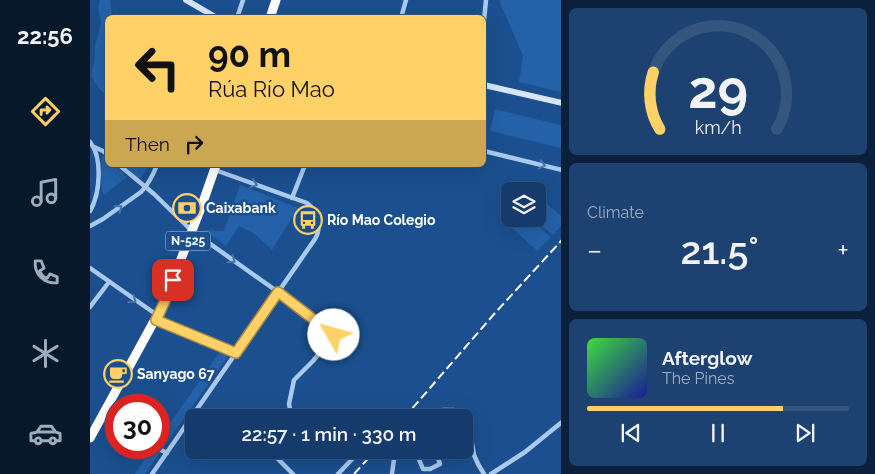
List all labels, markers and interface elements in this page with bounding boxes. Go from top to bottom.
text: 22:56 [17,23,73,49]
text: 90 m [208,34,291,75]
icon: left [125,35,190,100]
text: 29 [688,59,748,120]
text: Rúa Río Mao [208,76,335,102]
icon: directions [28,94,63,129]
text: km/h [694,117,742,138]
icon: right [180,130,208,158]
text: Then [125,133,170,155]
one-way arrow [537,159,546,170]
icon: music [28,175,63,210]
one-way arrow [249,178,257,188]
map controls [501,182,546,227]
button: layers [501,182,546,227]
bank icon: Caixabank [172,193,202,223]
place label: Caixabank [206,200,276,216]
text: Climate [587,203,644,222]
one-way arrow [113,205,123,214]
bus stop icon: Río Mao Colegio [293,205,323,235]
place label: Río Mao Colegio [327,212,436,228]
text: 21.5° [681,228,759,273]
road number: N-525 [166,232,210,250]
text: − [587,234,602,267]
text: + [837,234,849,267]
one-way arrow [226,254,236,263]
icon: phone [28,255,63,290]
pin [152,259,194,301]
icon: arrive [159,266,187,294]
one-way arrow [127,294,136,302]
position arrow [307,308,359,360]
icon: climate [28,336,63,371]
text: Afterglow [662,347,752,369]
cafe icon: Sanyago 67 [103,359,133,389]
place label: Sanyago 67 [137,366,215,382]
text: The Pines [662,369,734,388]
speed limit sign: 30 [105,394,170,459]
icon: car [28,416,63,451]
icon: previous [617,419,645,447]
icon: pause [704,419,732,447]
icon: next [791,419,819,447]
text: 22:57 · 1 min · 330 m [242,423,416,445]

